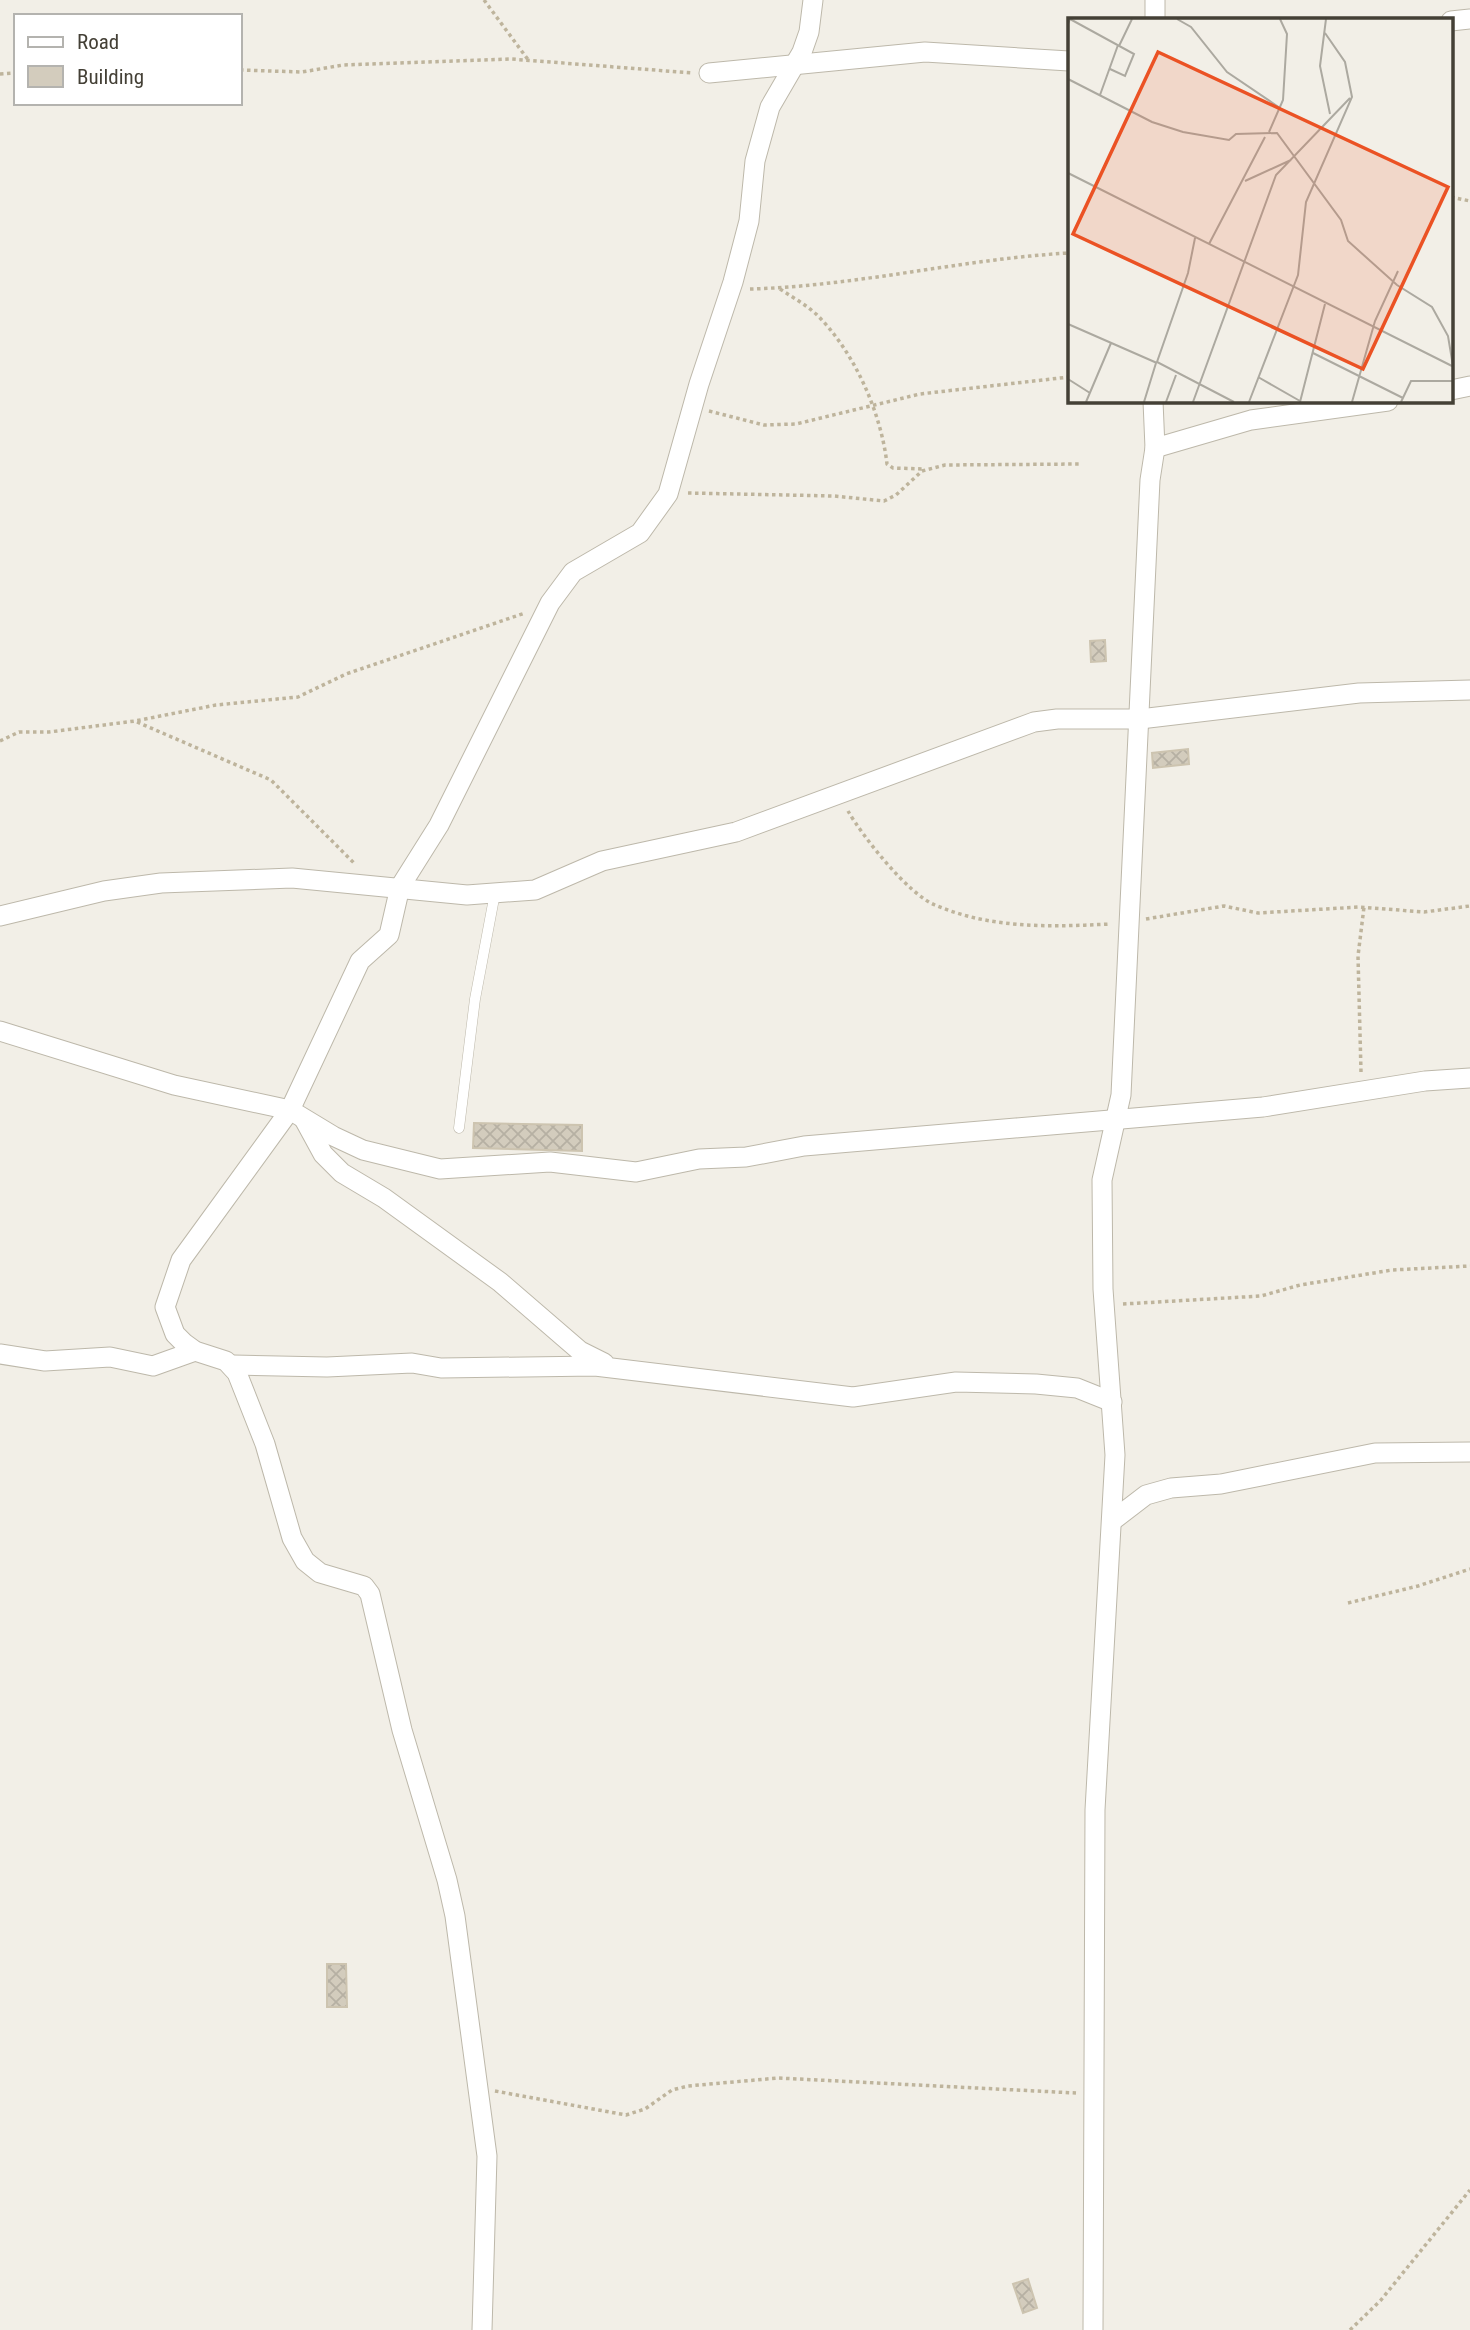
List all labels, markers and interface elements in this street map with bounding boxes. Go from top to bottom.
legend [14,14,242,105]
inset map [1068,18,1452,402]
text: Road [77,30,119,54]
text: Building [77,65,144,89]

